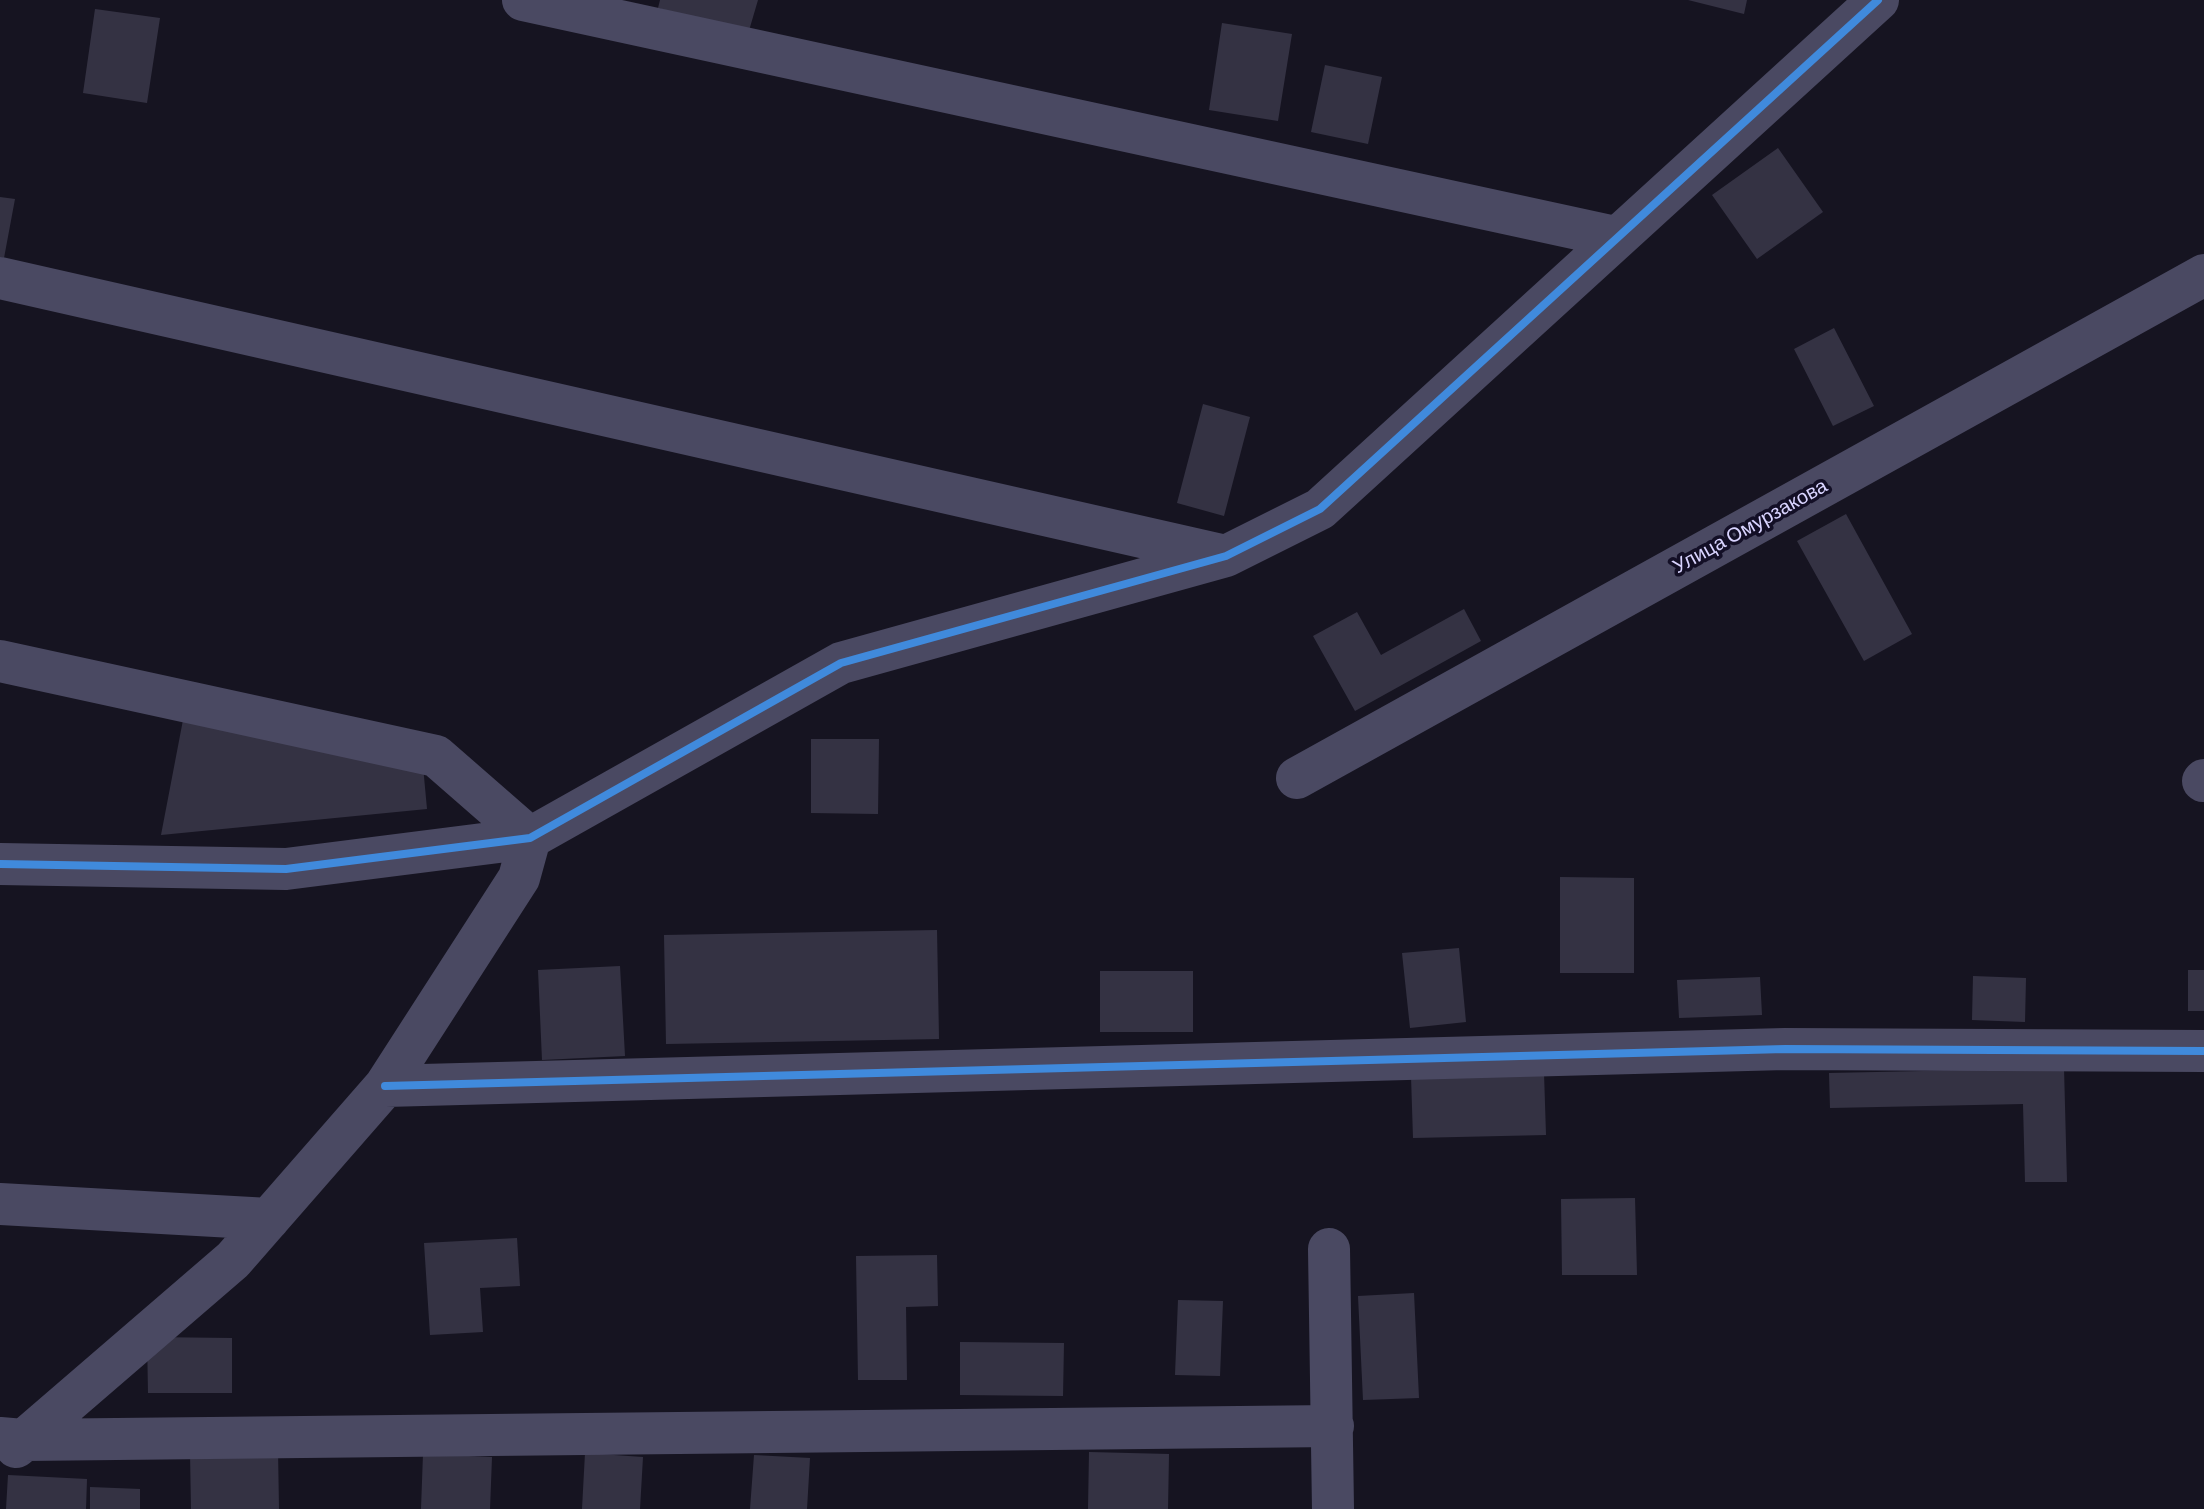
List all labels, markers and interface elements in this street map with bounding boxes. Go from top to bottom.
street label: Улица Омурзакова [1669,474,1831,578]

